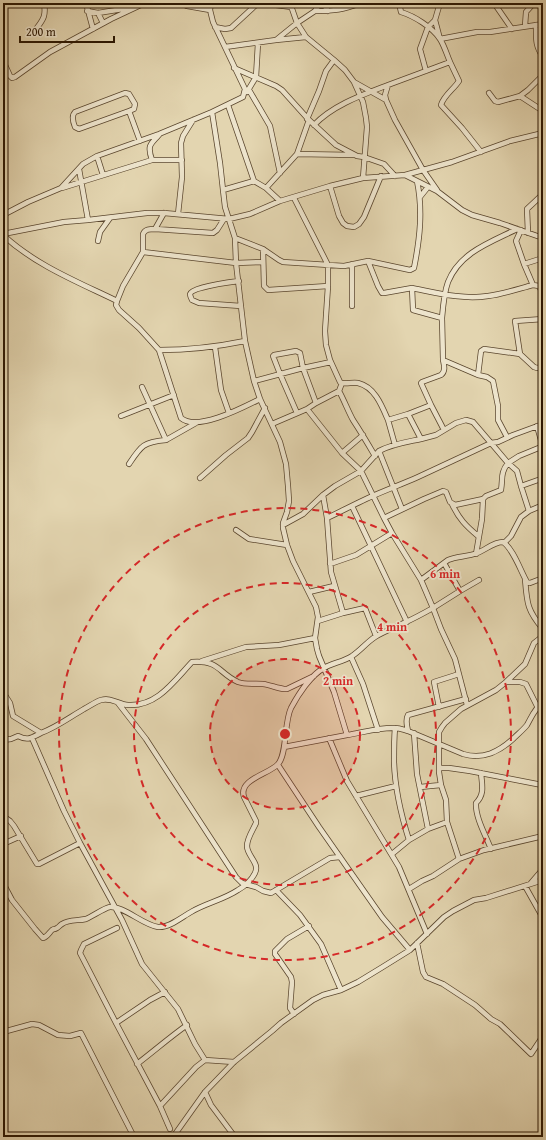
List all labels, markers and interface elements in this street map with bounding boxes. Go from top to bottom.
scale bar [20,18,114,44]
text: 200 m [26,23,56,40]
text: 6 min [430,565,460,582]
text: 4 min [377,618,407,635]
text: 2 min [323,672,353,689]
centre of rings [278,727,292,741]

